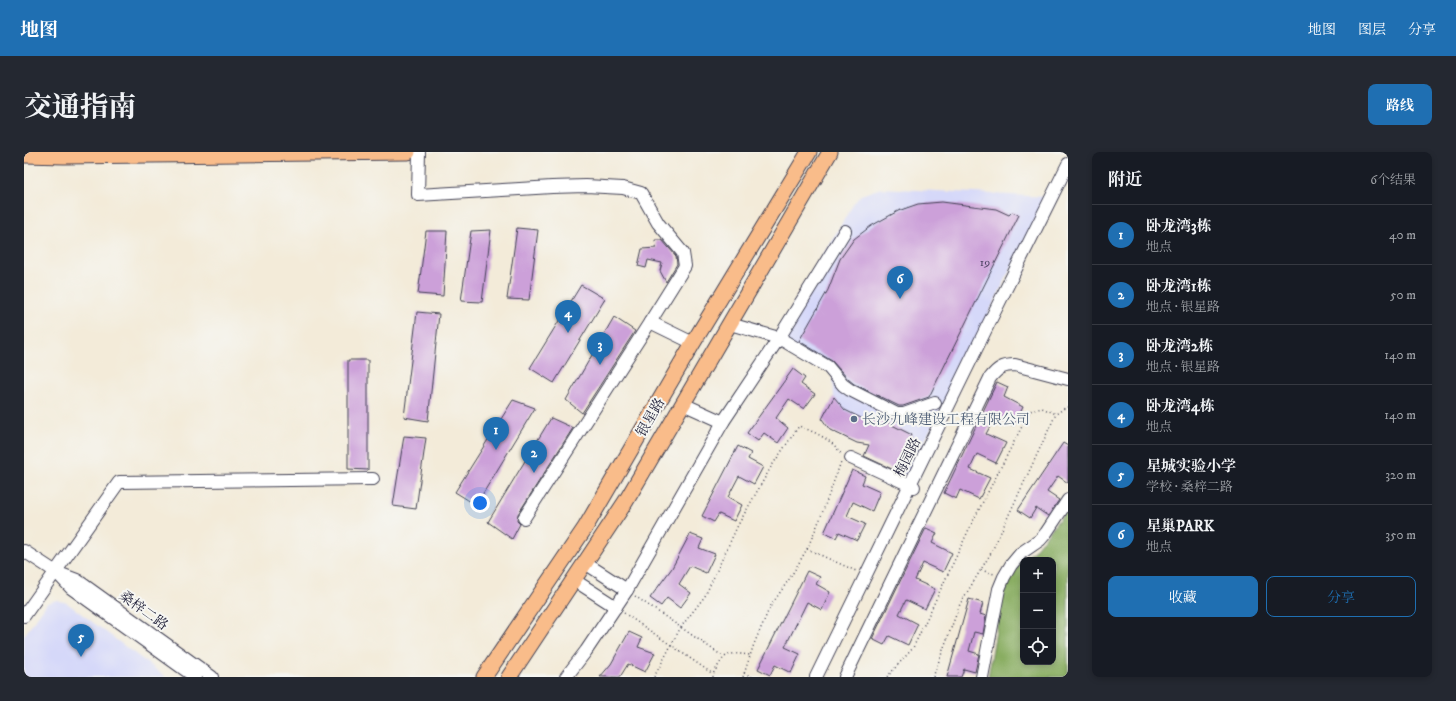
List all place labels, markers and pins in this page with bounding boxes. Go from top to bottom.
pin: 6 [887,266,913,299]
pin: 4 [555,300,581,333]
pin: 3 [587,332,613,365]
place label: 长沙九峰建设工程有限公司 [862,411,1030,429]
marker: 长沙九峰建设工程有限公司 [849,414,859,424]
pin: 1 [483,417,509,450]
pin: 2 [521,440,547,473]
pin: 5 [68,624,94,657]

